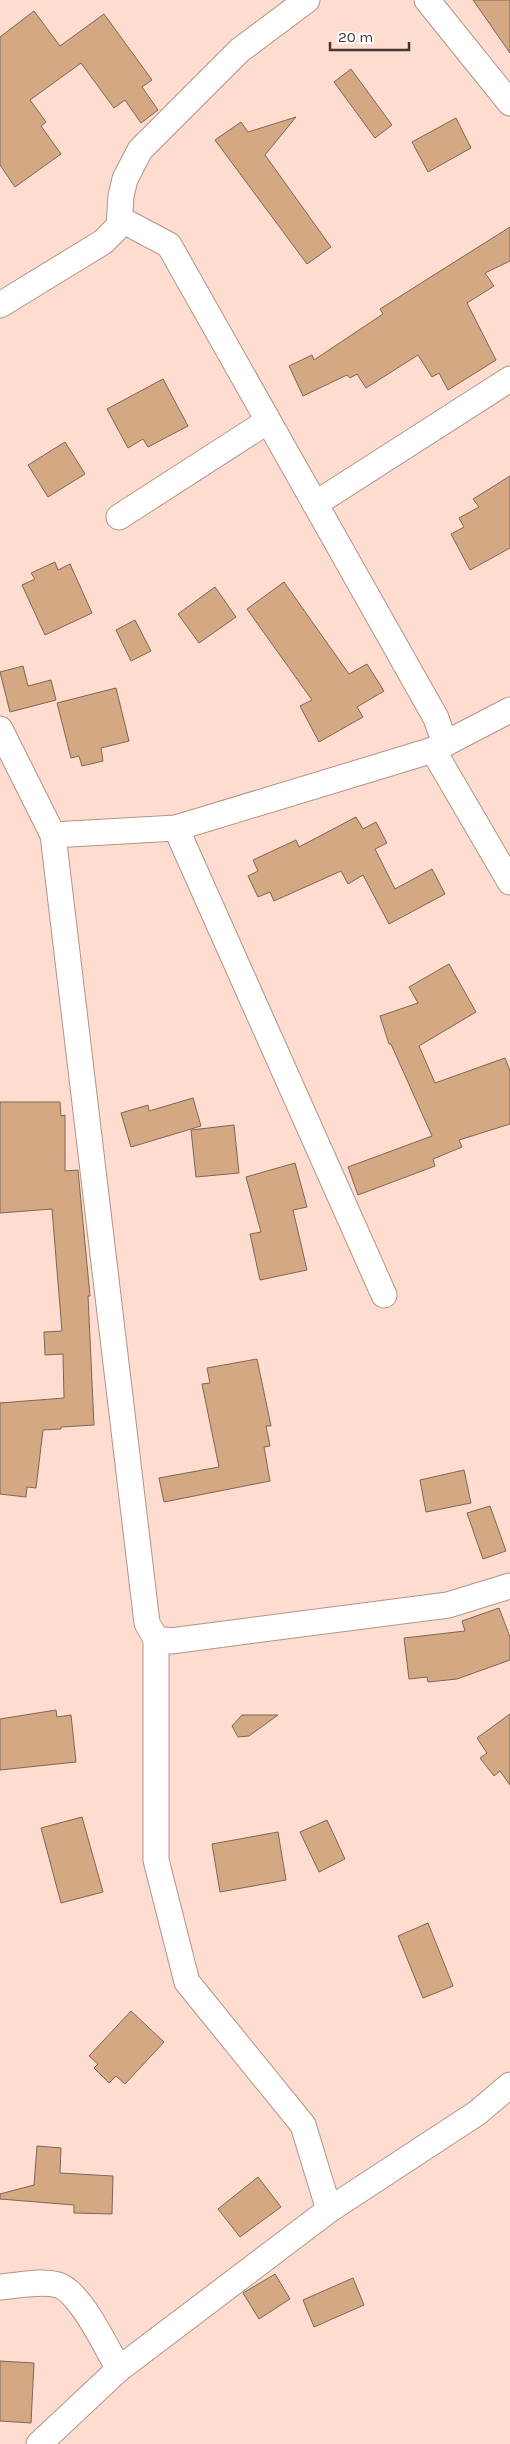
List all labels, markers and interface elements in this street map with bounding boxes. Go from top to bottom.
scale bar [330,20,409,52]
text: 20 m [338,28,373,46]

